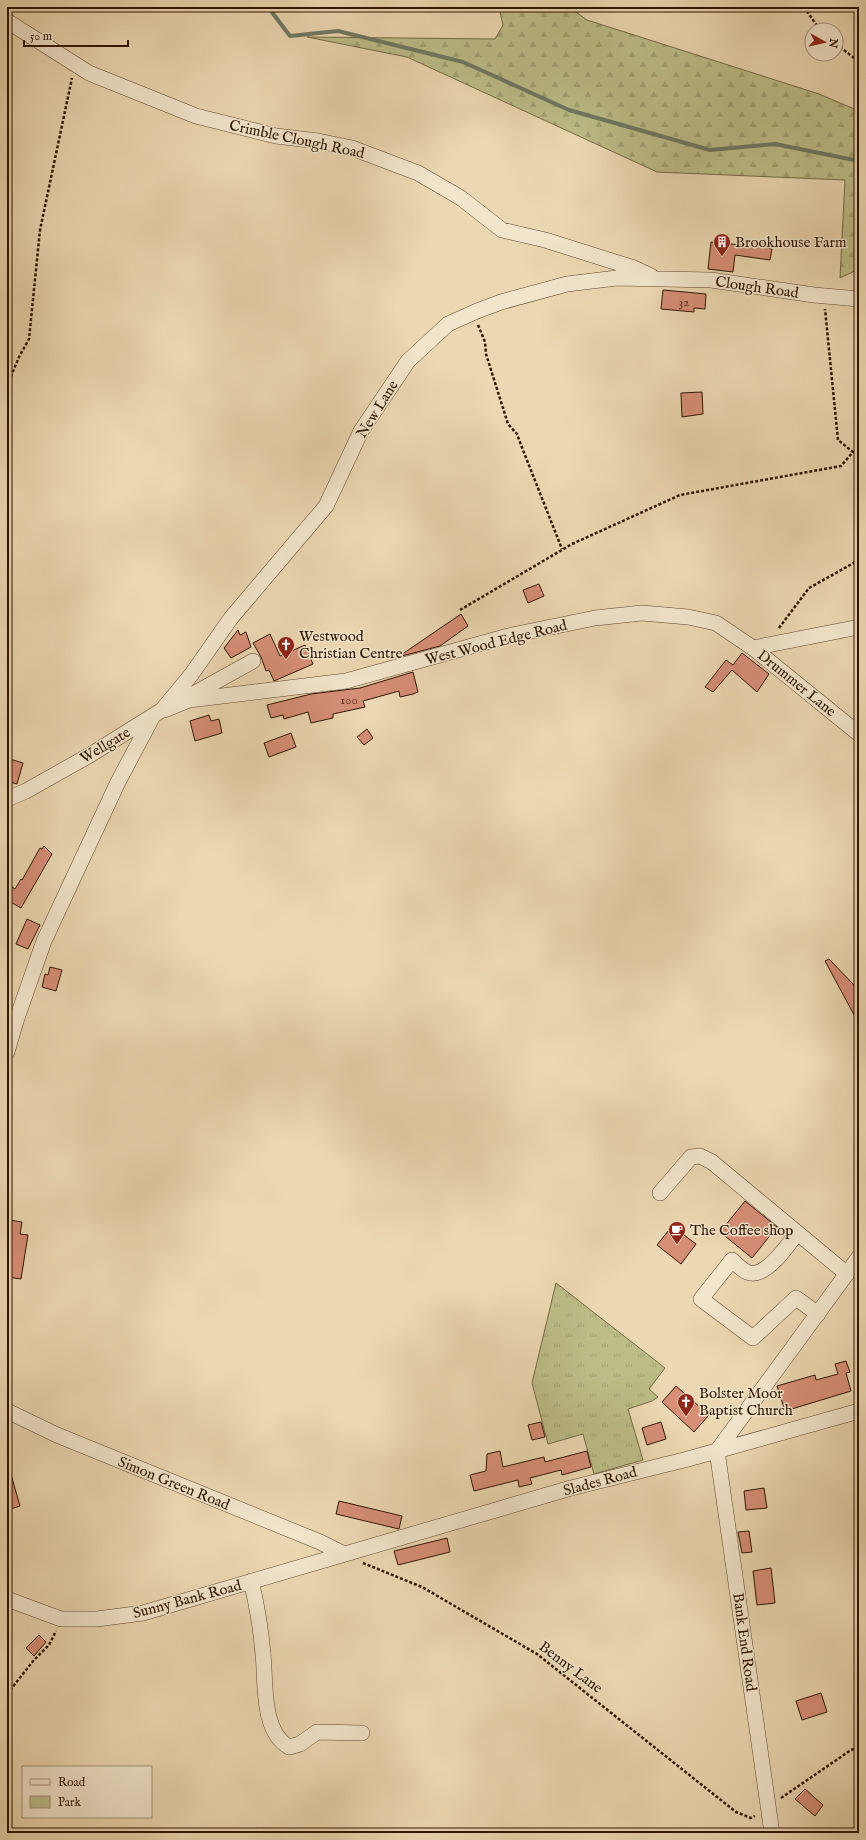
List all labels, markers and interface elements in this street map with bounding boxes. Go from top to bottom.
scale bar [24,22,128,48]
north arrow [804,22,844,62]
text: 50 m [30,29,52,44]
text: N [825,37,841,49]
street label: Crimble Clough Road [228,116,367,163]
building icon: Brookhouse Farm [712,232,732,257]
place label: Brookhouse Farm [735,233,847,252]
street label: Clough Road [714,272,801,303]
house number: 32 [679,294,689,311]
street label: New Lane [352,377,403,442]
street label: West Wood Edge Road [423,615,570,669]
place label: Westwood Christian Centre [299,627,403,663]
church icon: Westwood Christian Centre [276,635,296,660]
street label: Drummer Lane [753,646,840,721]
house number: 100 [340,692,358,709]
street label: Wellgate [77,723,134,768]
cafe icon: The Coffee shop [667,1220,687,1245]
place label: The Coffee shop [690,1221,793,1240]
place label: Bolster Moor Baptist Church [699,1384,793,1420]
church icon: Bolster Moor Baptist Church [676,1392,696,1417]
street label: Simon Green Road [115,1452,233,1515]
street label: Slades Road [561,1462,640,1500]
street label: Sunny Bank Road [131,1576,244,1623]
street label: Bank End Road [728,1592,761,1694]
street label: Benny Lane [535,1637,607,1698]
legend [22,1766,152,1818]
text: Road [58,1775,86,1790]
text: Park [58,1795,81,1810]

